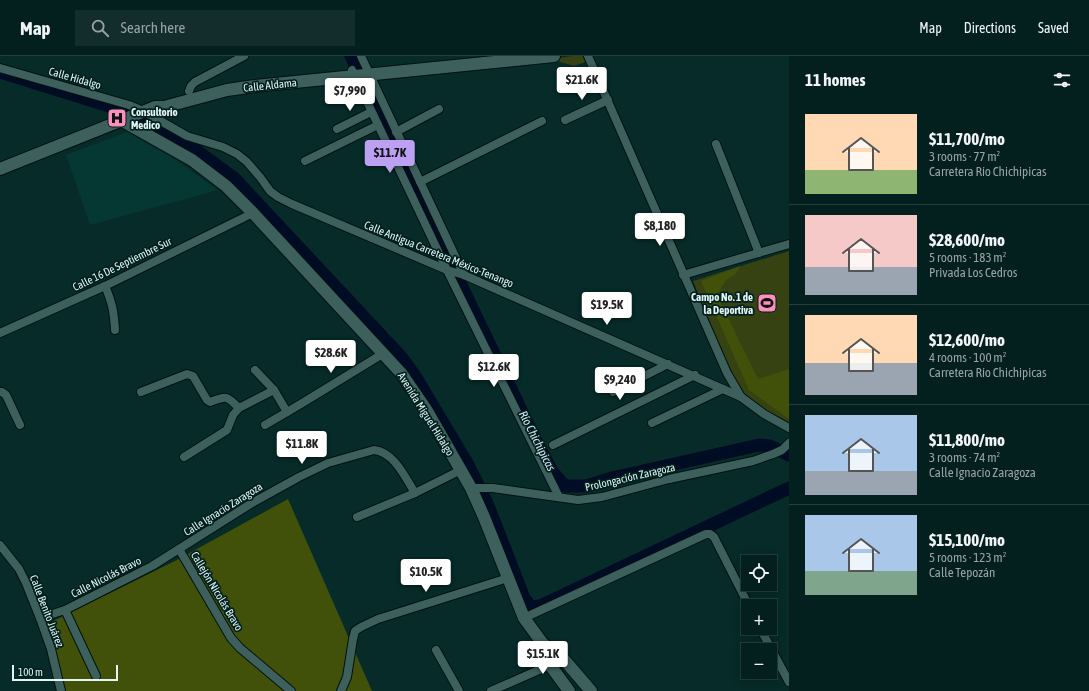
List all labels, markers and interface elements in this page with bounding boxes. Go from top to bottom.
search box [75,10,355,46]
text: Map [20,17,51,39]
icon: search [89,17,111,39]
text: Search here [121,19,185,36]
text: Map [919,20,942,36]
text: Directions [964,20,1016,36]
text: Saved [1038,20,1069,36]
street label: Calle Hidalgo [47,65,103,91]
pin: $21.6K [549,67,615,101]
icon: filters [1051,69,1073,91]
text: 11 homes [805,70,866,90]
text: $21.6K [566,72,598,87]
street label: Calle Aldama [243,76,297,94]
pin: $7,990 [317,78,383,112]
text: $7,990 [334,83,366,98]
place label: Consultorio Medico [131,106,178,131]
hospital icon: Consultorio Medico [106,107,128,129]
text: $11,700/mo [929,129,1005,149]
icon: home [837,130,885,178]
pin: $11.7K [357,140,423,174]
text: $11.7K [374,145,406,160]
text: 3 rooms · 77 m² [929,149,1000,164]
text: Carretera Río Chichipicas [929,164,1047,179]
pin: $8,180 [627,213,693,247]
street label: Calle Antigua Carretera México-Tenango [363,218,515,290]
text: $8,180 [644,218,676,233]
text: $28,600/mo [929,230,1005,250]
icon: home [837,231,885,279]
street label: Calle 16 De Septiembre Sur [71,235,174,293]
text: 5 rooms · 183 m² [929,250,1006,265]
text: Privada Los Cedros [929,265,1017,280]
place label: Campo No. 1 de la Deportiva [691,291,753,316]
pin: $19.5K [574,292,640,326]
sports icon: Campo No. 1 de la Deportiva [756,292,778,314]
text: $19.5K [591,297,623,312]
text: $12,600/mo [929,330,1005,350]
icon: home [837,331,885,379]
pin: $28.6K [298,340,364,374]
text: $28.6K [315,345,347,360]
text: 4 rooms · 100 m² [929,350,1006,365]
pin: $12.6K [461,354,527,388]
text: $12.6K [478,359,510,374]
text: Carretera Río Chichipicas [929,365,1047,380]
pin: $9,240 [587,367,653,401]
street label: Avenida Miguel Hidalgo [396,370,456,458]
text: $9,240 [604,372,636,387]
water label: Río Chichipicas [516,409,558,473]
text: $11,800/mo [929,430,1005,450]
pin: $11.8K [269,431,335,465]
icon: home [837,431,885,479]
text: $11.8K [286,436,318,451]
text: 3 rooms · 74 m² [929,450,1000,465]
street label: Prolongación Zaragoza [584,461,676,493]
text: Calle Ignacio Zaragoza [929,465,1036,480]
street label: Calle Ignacio Zaragoza [181,480,265,538]
text: $15,100/mo [929,530,1005,550]
icon: home [837,531,885,579]
street label: Callejón Nicolás Bravo [189,549,245,633]
text: 5 rooms · 123 m² [929,550,1006,565]
street label: Calle Nicolás Bravo [69,554,143,600]
map controls [741,555,777,679]
button: locate [741,555,777,591]
pin: $10.5K [393,559,459,593]
text: $10.5K [410,564,442,579]
text: Calle Tepozán [929,565,995,580]
street label: Calle Benito Juárez [28,573,66,649]
button: + [741,599,777,635]
pin: $15.1K [510,641,576,675]
button: − [741,643,777,679]
text: $15.1K [527,646,559,661]
scale bar [12,663,118,682]
text: 100 m [18,666,43,678]

